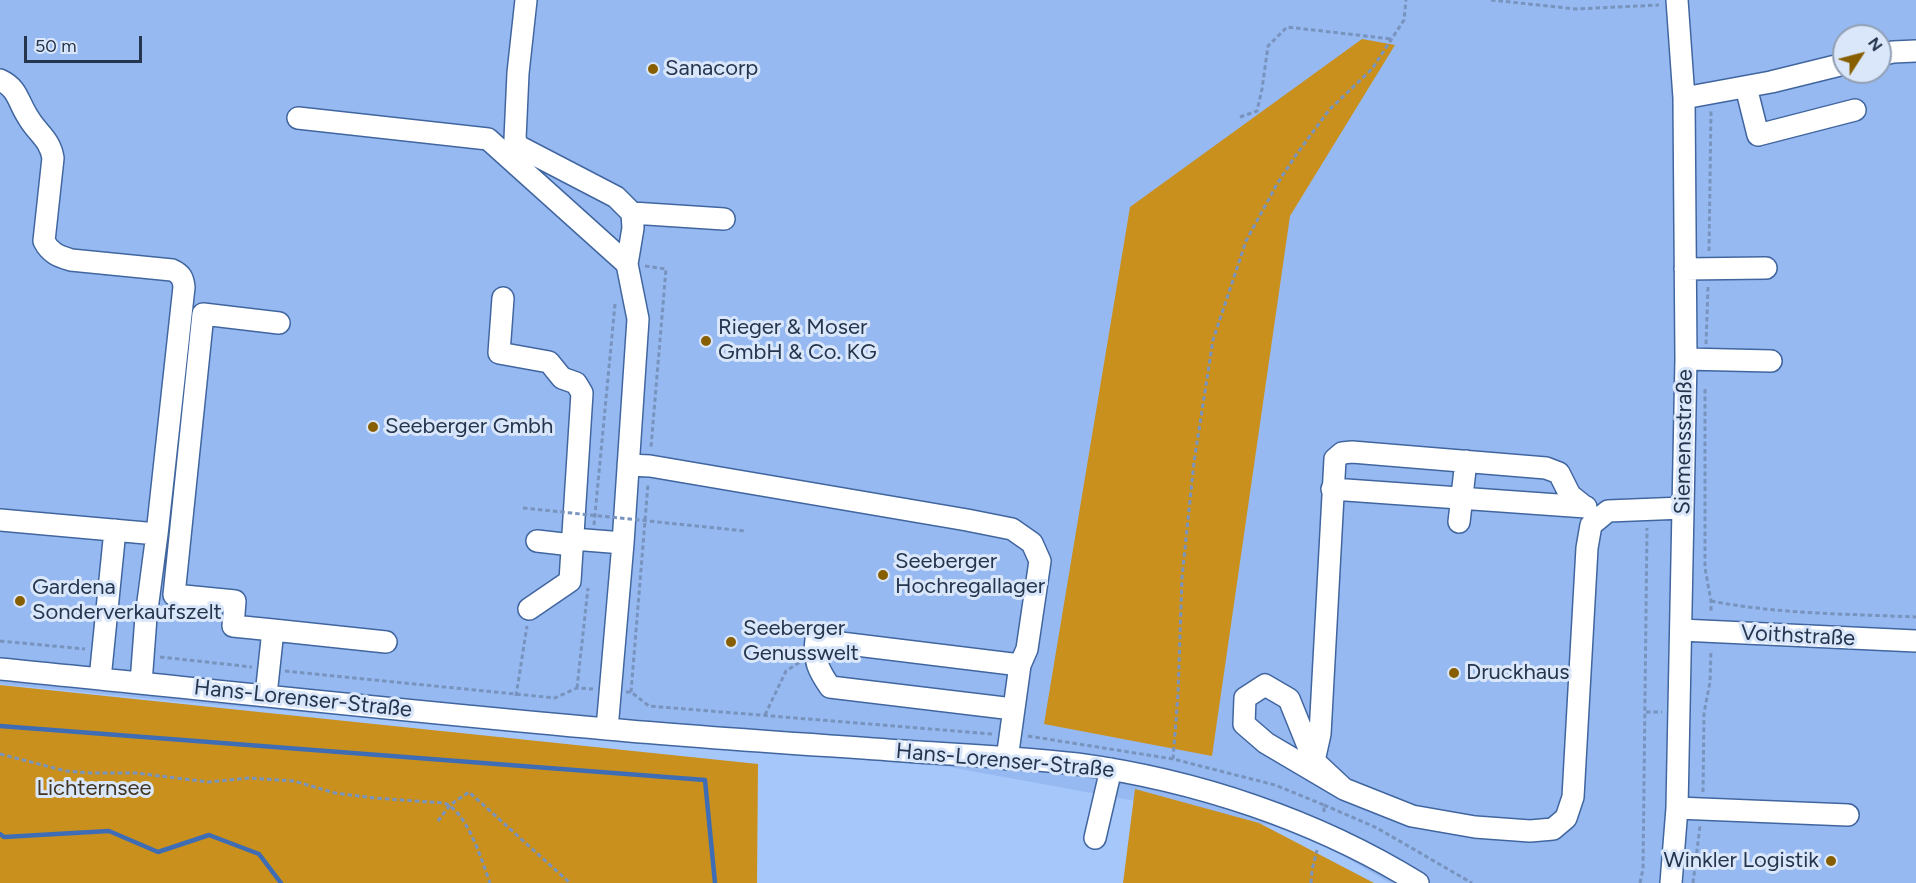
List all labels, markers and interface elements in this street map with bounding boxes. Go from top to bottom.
scale bar [27,24,146,62]
north arrow [1832,24,1892,84]
text: N [1864,34,1887,55]
text: 50 m [35,35,77,57]
place label: Sanacorp [665,56,758,82]
marker: Sanacorp [646,62,660,76]
place label: Rieger & Moser GmbH & Co. KG [718,315,877,366]
marker: Rieger & Moser GmbH & Co. KG [699,334,713,348]
street label: Siemensstraße [1670,369,1698,515]
place label: Seeberger Gmbh [385,414,553,440]
marker: Seeberger Gmbh [366,420,380,434]
place label: Seeberger Hochregallager [895,549,1045,600]
marker: Seeberger Hochregallager [876,568,890,582]
place label: Gardena Sonderverkaufszelt [32,575,222,626]
marker: Gardena Sonderverkaufszelt [13,594,27,608]
place label: Seeberger Genusswelt [743,616,859,668]
street label: Voithstraße [1740,620,1856,652]
marker: Seeberger Genusswelt [724,635,738,649]
place label: Druckhaus [1466,660,1569,686]
marker: Druckhaus [1447,666,1461,680]
street label: Hans-Lorenser-Straße [193,674,413,724]
street label: Hans-Lorenser-Straße [895,738,1115,784]
park label: Lichternsee [37,776,151,802]
place label: Winkler Logistik [1664,848,1819,874]
marker: Winkler Logistik [1824,854,1838,868]

